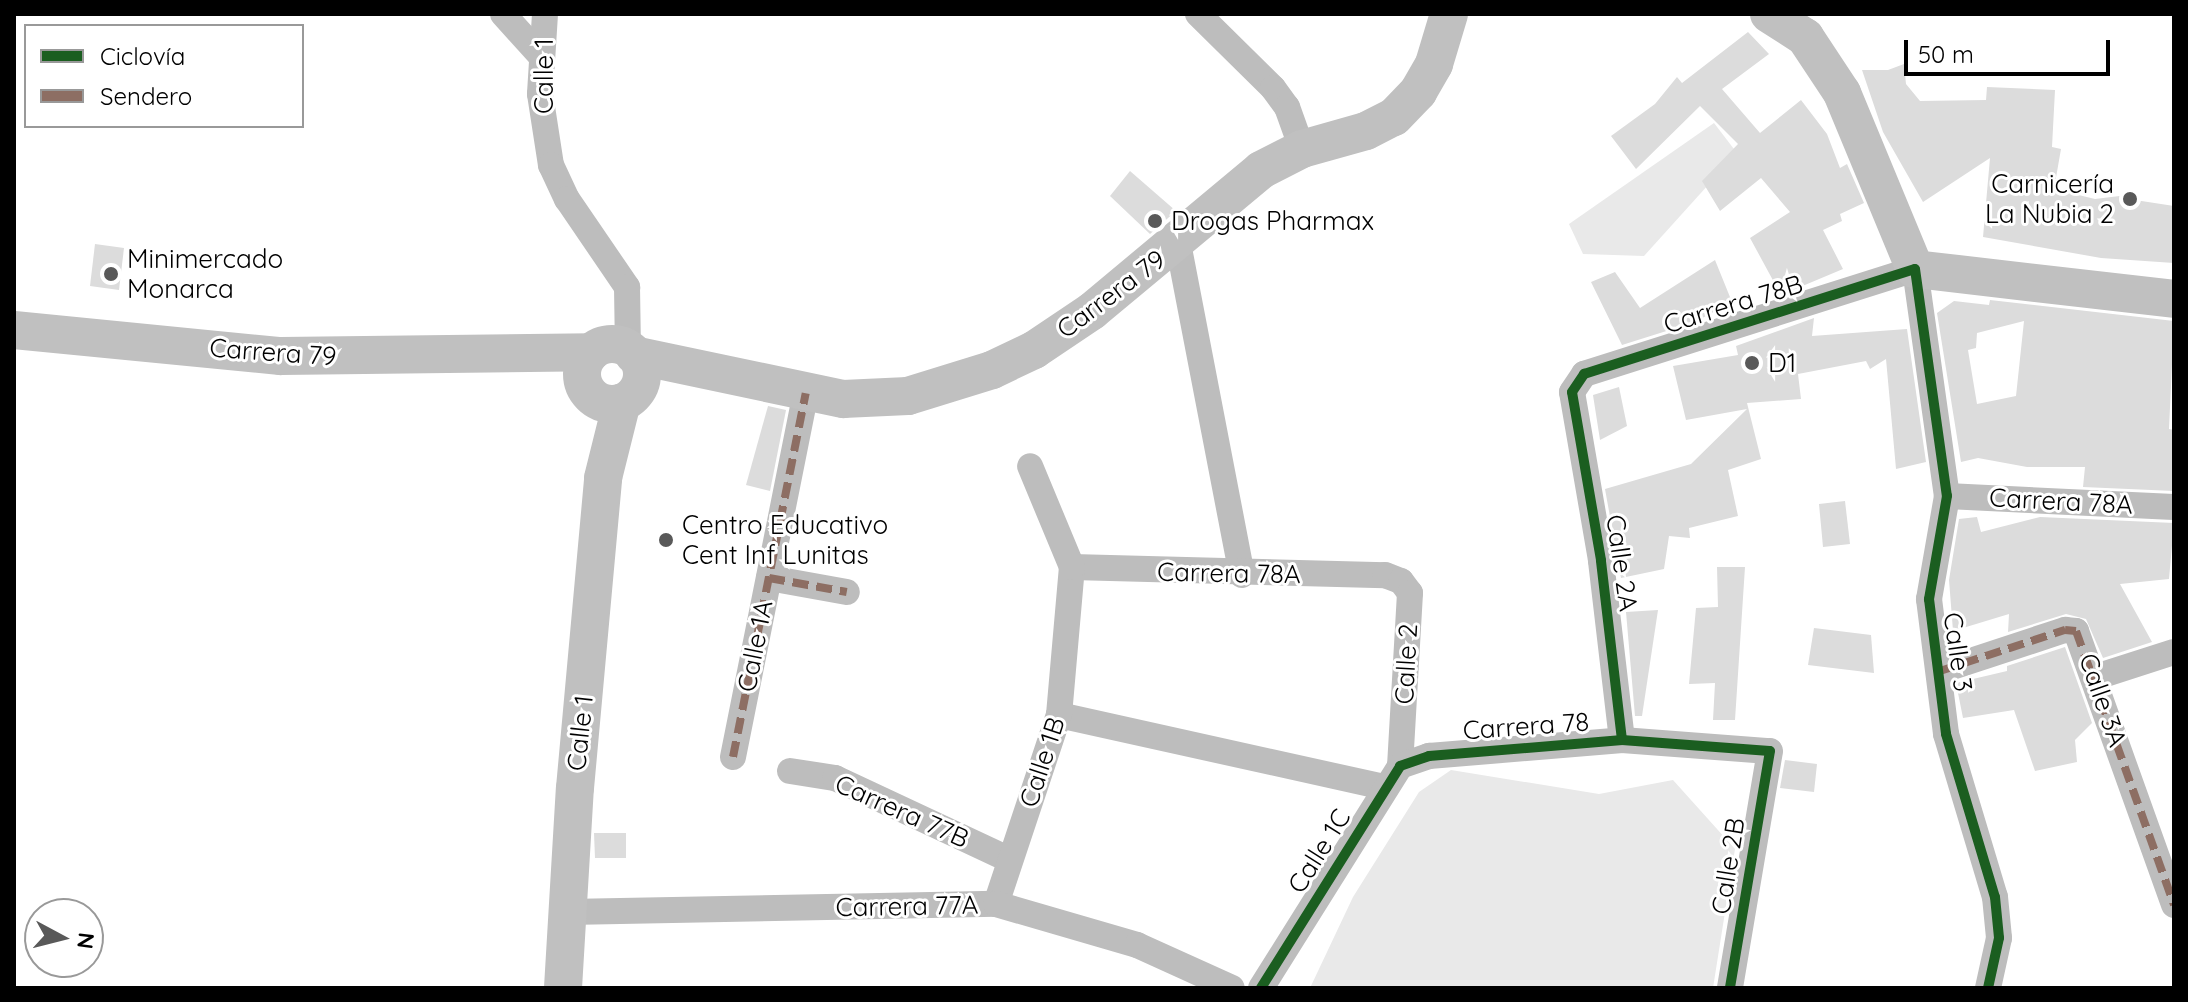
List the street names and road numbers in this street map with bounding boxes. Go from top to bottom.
street label: Calle 1 [528,38,560,114]
street label: Carrera 79 [1051,243,1171,345]
street label: Carrera 78B [1660,268,1806,340]
street label: Carrera 79 [208,332,338,372]
street label: Carrera 78A [1988,482,2134,520]
street label: Calle 2A [1600,513,1644,613]
street label: Carrera 78A [1157,556,1301,590]
street label: Calle 1A [731,598,779,694]
street label: Calle 3 [1937,610,1979,694]
street label: Calle 2 [1388,623,1424,705]
street label: Calle 3A [2073,649,2133,751]
street label: Calle 1 [561,694,599,772]
street label: Carrera 78 [1462,706,1590,746]
street label: Calle 1B [1013,713,1071,811]
street label: Carrera 77B [830,768,974,854]
street label: Calle 1C [1281,803,1357,899]
street label: Calle 2B [1705,815,1751,917]
street label: Carrera 77A [835,889,979,923]

